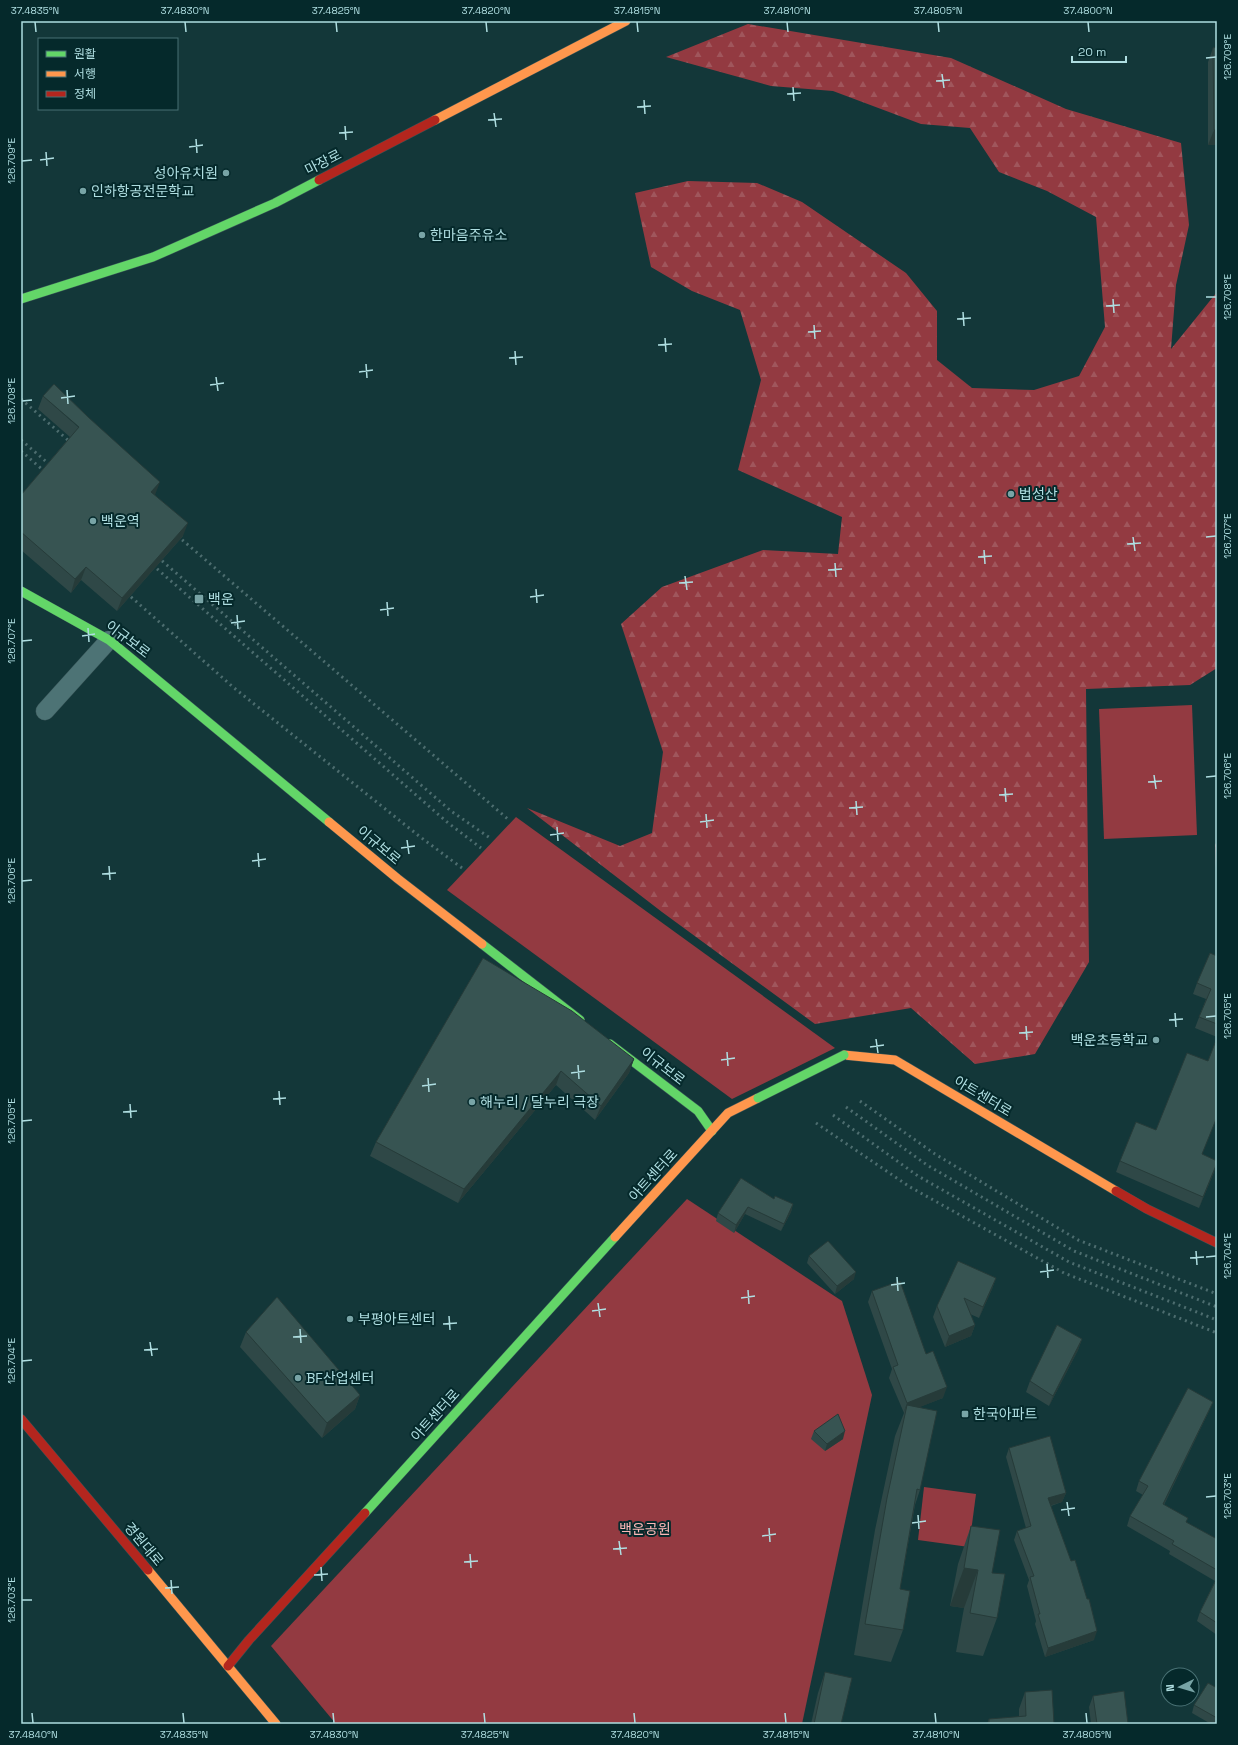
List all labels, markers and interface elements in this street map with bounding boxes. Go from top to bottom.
text: 37.4835°N [11,4,59,17]
text: 37.4830°N [161,4,209,17]
text: 37.4825°N [312,4,360,17]
text: 37.4820°N [462,4,510,17]
text: 37.4815°N [614,4,660,17]
text: 37.4810°N [763,4,811,17]
text: 37.4805°N [914,4,962,17]
text: 37.4800°N [1063,4,1113,17]
text: 126.709°E [1221,34,1234,80]
legend [38,38,178,110]
scale bar [1072,38,1126,64]
text: 20 m [1078,44,1106,60]
text: 원활 [74,46,96,62]
text: 서행 [74,66,96,82]
text: 정체 [74,86,96,102]
text: 126.709°E [5,138,18,184]
street label: 마장로 [302,145,344,179]
place label: 성아유치원 [154,164,218,182]
marker: 성아유치원 [221,168,231,178]
place label: 인하항공전문학교 [91,182,194,200]
marker: 인하항공전문학교 [78,186,88,196]
place label: 한마음주유소 [430,226,507,244]
marker: 한마음주유소 [417,230,427,240]
text: 126.708°E [1221,274,1234,320]
text: 126.708°E [5,378,18,424]
place label: 법성산 [1019,485,1058,503]
marker: 법성산 [1006,489,1016,499]
place label: 백운역 [101,512,140,530]
text: 126.707°E [1221,513,1234,559]
marker: 백운역 [88,516,98,526]
place label: 백운 [208,590,234,608]
marker: 백운 [193,593,205,605]
street label: 이규보로 [102,616,154,662]
text: 126.707°E [5,618,18,664]
text: 126.706°E [1221,753,1234,799]
street label: 이규보로 [353,822,405,869]
text: 126.706°E [5,858,18,904]
text: 126.705°E [1221,993,1234,1039]
place label: 백운초등학교 [1071,1031,1148,1049]
marker: 백운초등학교 [1151,1035,1161,1045]
street label: 이규보로 [637,1043,689,1089]
street label: 아트센터로 [951,1072,1015,1120]
place label: 해누리 / 달누리 극장 [480,1093,599,1111]
marker: 해누리 / 달누리 극장 [467,1097,477,1107]
text: 126.705°E [5,1098,18,1144]
street label: 아트센터로 [625,1145,681,1205]
text: 126.704°E [1221,1233,1234,1279]
place label: 부평아트센터 [358,1310,435,1328]
marker: 부평아트센터 [345,1314,355,1324]
text: 126.704°E [5,1338,18,1384]
place label: BF산업센터 [306,1369,374,1387]
marker: BF산업센터 [293,1373,303,1383]
street label: 아트센터로 [407,1385,463,1445]
place label: 한국아파트 [973,1405,1038,1423]
marker: 한국아파트 [960,1409,970,1419]
text: 126.703°E [1221,1473,1234,1519]
street label: 경원대로 [121,1518,168,1570]
park label: 백운공원 [619,1520,671,1538]
text: 126.703°E [5,1577,18,1623]
north arrow [1160,1667,1200,1707]
text: N [1163,1684,1177,1692]
text: 37.4840°N [8,1728,58,1741]
text: 37.4835°N [160,1728,208,1741]
text: 37.4830°N [310,1728,358,1741]
text: 37.4825°N [461,1728,509,1741]
text: 37.4820°N [611,1728,659,1741]
text: 37.4815°N [763,1728,809,1741]
text: 37.4810°N [912,1728,960,1741]
text: 37.4805°N [1063,1728,1111,1741]

